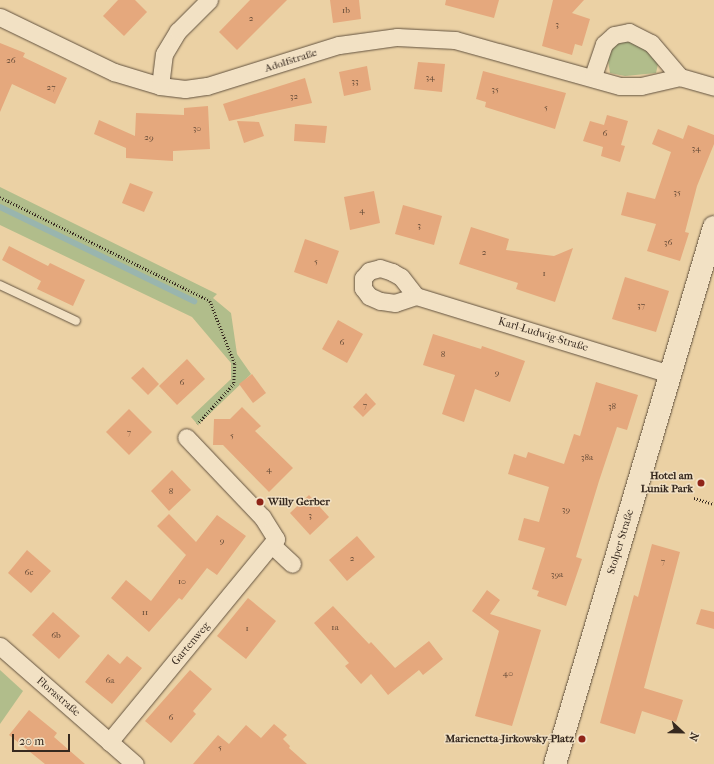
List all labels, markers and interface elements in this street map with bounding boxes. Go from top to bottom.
house number: 1b [342,5,350,15]
house number: 2 [249,13,253,23]
house number: 3 [555,19,559,29]
street label: Adolfstraße [263,46,319,76]
house number: 26 [6,55,16,65]
house number: 34 [425,72,435,82]
house number: 33 [351,76,359,86]
house number: 27 [47,82,55,92]
house number: 35 [491,84,499,94]
house number: 32 [290,91,298,101]
house number: 5 [544,102,548,112]
house number: 30 [193,123,201,133]
house number: 6 [603,128,607,138]
house number: 29 [144,132,154,142]
house number: 34 [691,143,701,153]
house number: 35 [673,187,681,197]
house number: 4 [359,205,365,215]
house number: 3 [417,220,421,230]
house number: 36 [664,237,672,247]
house number: 2 [482,247,486,257]
house number: 5 [314,256,318,266]
house number: 1 [542,268,546,278]
house number: 37 [637,300,645,310]
street label: Karl-Ludwig-Straße [496,315,590,355]
house number: 6 [340,337,344,347]
house number: 8 [441,349,445,359]
house number: 9 [495,367,499,377]
house number: 6 [180,377,184,387]
house number: 7 [363,400,367,410]
house number: 38 [608,401,616,411]
house number: 7 [127,427,131,437]
house number: 5 [230,430,234,440]
house number: 38a [581,452,593,462]
house number: 4 [266,464,272,474]
place label: Hotel am Lunik Park [641,470,693,496]
marker: Hotel am Lunik Park [696,478,706,488]
house number: 8 [169,486,173,496]
place label: Willy Gerber [268,495,330,509]
marker: Willy Gerber [255,497,265,507]
house number: 39 [562,504,570,514]
street label: Stolper Straße [605,508,637,576]
house number: 3 [308,510,312,520]
house number: 9 [220,535,224,545]
house number: 2 [350,553,354,563]
house number: 7 [661,556,665,566]
house number: 6c [25,567,33,577]
house number: 39a [551,569,563,579]
house number: 10 [178,576,186,586]
house number: 11 [142,607,148,617]
street label: Gartenweg [169,620,213,668]
house number: 1a [331,622,339,632]
house number: 1 [245,623,249,633]
house number: 6b [51,630,61,640]
house number: 40 [503,668,513,678]
street label: Florastraße [34,674,82,720]
house number: 6a [105,675,115,685]
house number: 6 [169,712,173,722]
north arrow [662,712,702,752]
scale bar [14,726,72,752]
text: N [686,730,701,743]
place label: Marienetta-Jirkowsky-Platz [445,732,574,746]
text: 20 m [19,734,44,748]
marker: Marienetta-Jirkowsky-Platz [577,734,587,744]
house number: 5 [218,742,222,752]

